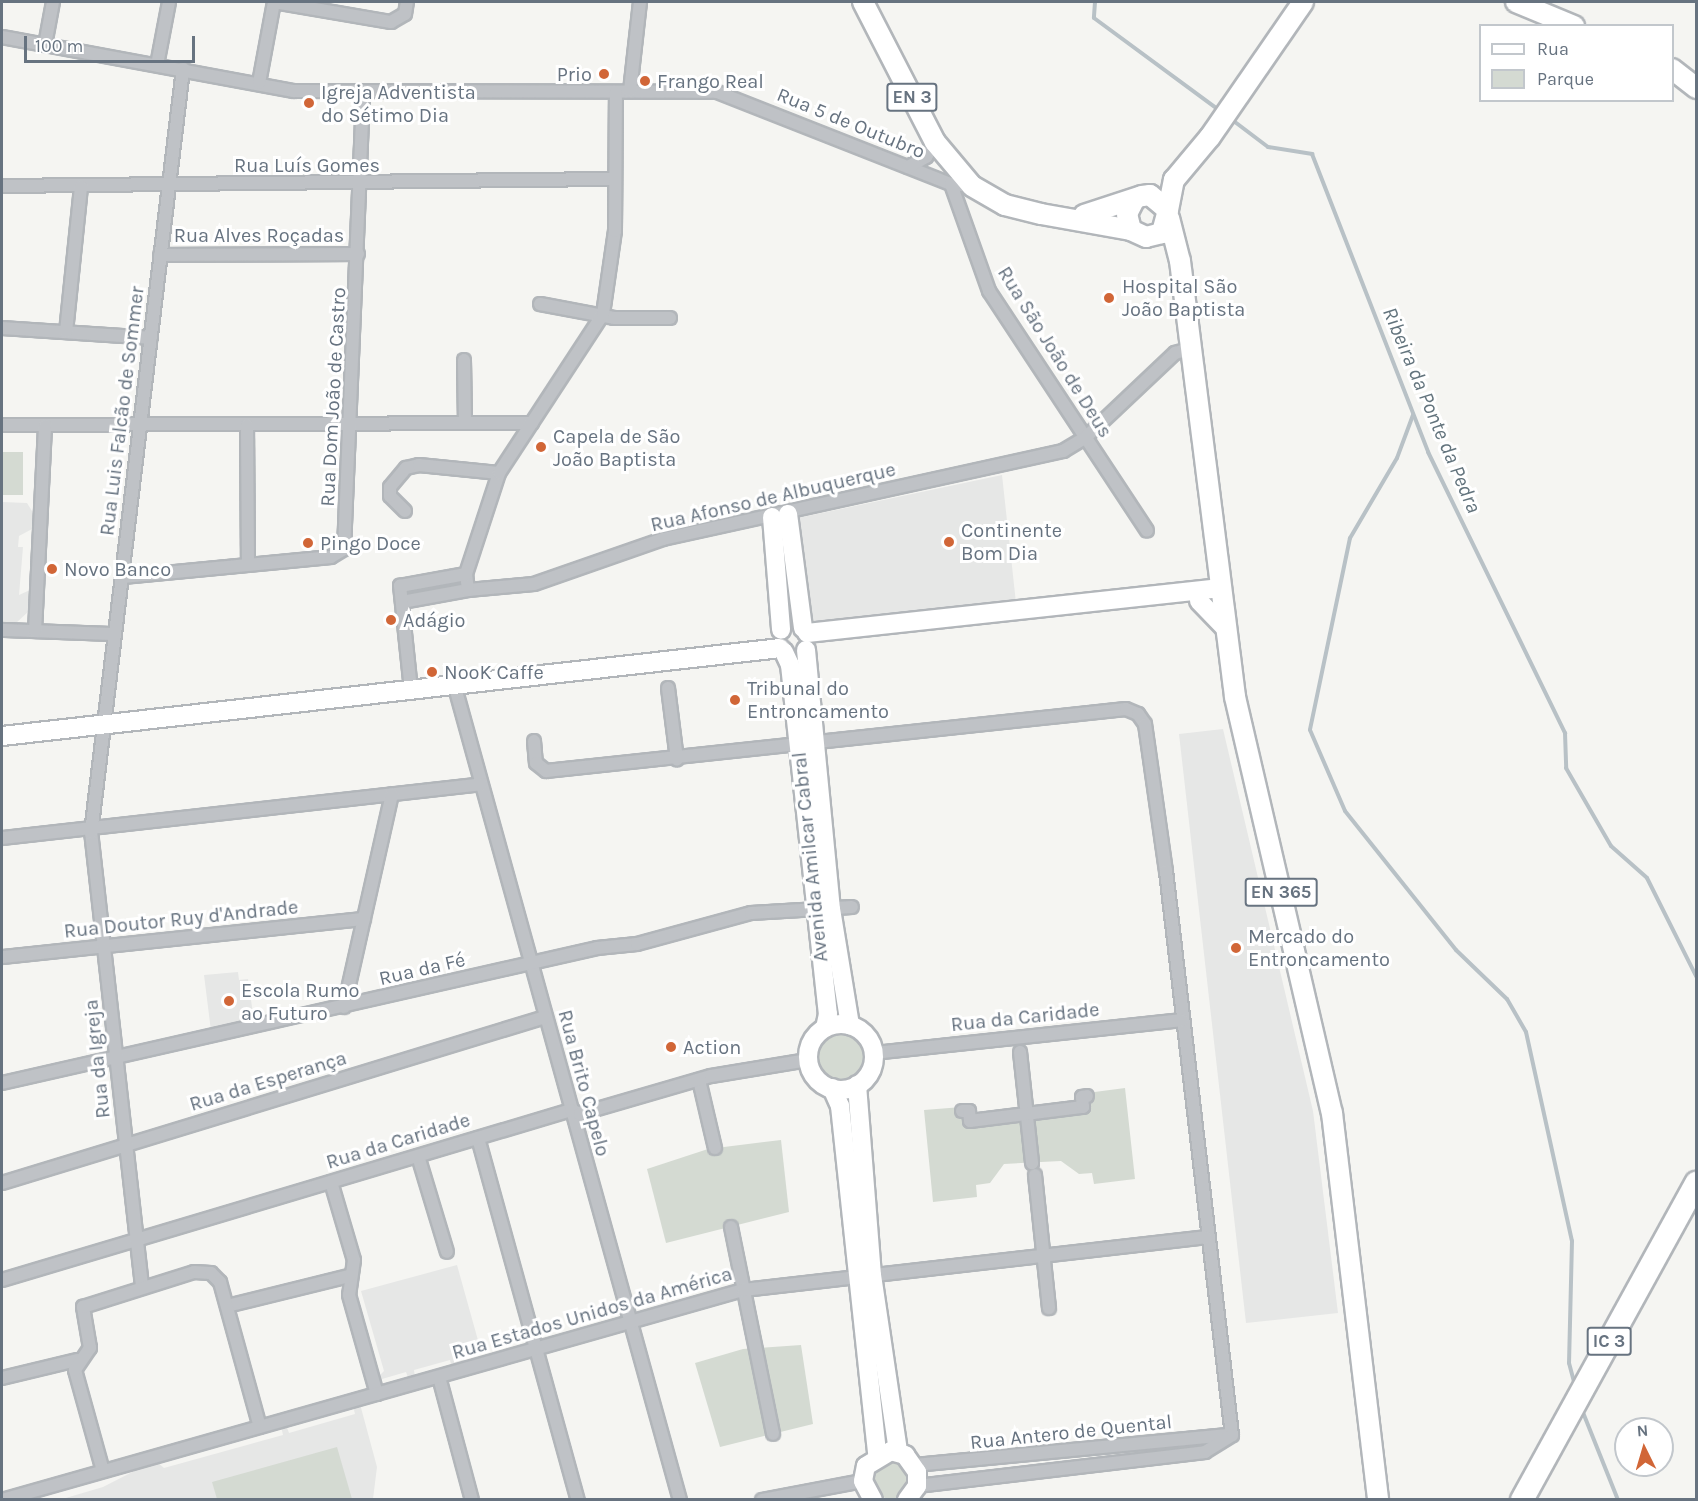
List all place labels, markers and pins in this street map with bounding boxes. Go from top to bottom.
place label: Prio [557,62,592,86]
marker: Prio [597,67,611,81]
place label: Frango Real [657,69,764,93]
marker: Frango Real [638,74,652,88]
place label: Igreja Adventista do Sétimo Dia [321,80,476,127]
marker: Igreja Adventista do Sétimo Dia [302,96,316,110]
place label: Hospital São João Baptista [1122,274,1245,321]
marker: Hospital São João Baptista [1100,289,1118,307]
place label: Capela de São João Baptista [553,424,680,471]
marker: Capela de São João Baptista [534,440,548,454]
place label: Continente Bom Dia [961,518,1062,565]
place label: Pingo Doce [320,531,421,555]
marker: Continente Bom Dia [942,535,956,549]
marker: Pingo Doce [301,536,315,550]
place label: Novo Banco [64,557,171,581]
marker: Novo Banco [45,562,59,576]
place label: Adágio [403,608,466,632]
marker: Adágio [384,613,398,627]
place label: NooK Caffe [444,660,544,684]
marker: NooK Caffe [425,665,439,679]
place label: Tribunal do Entroncamento [747,676,889,723]
marker: Tribunal do Entroncamento [728,693,742,707]
place label: Mercado do Entroncamento [1248,924,1390,971]
marker: Mercado do Entroncamento [1229,941,1243,955]
place label: Escola Rumo ao Futuro [241,978,359,1025]
marker: Escola Rumo ao Futuro [222,994,236,1008]
place label: Action [683,1035,741,1059]
marker: Action [664,1040,678,1054]

